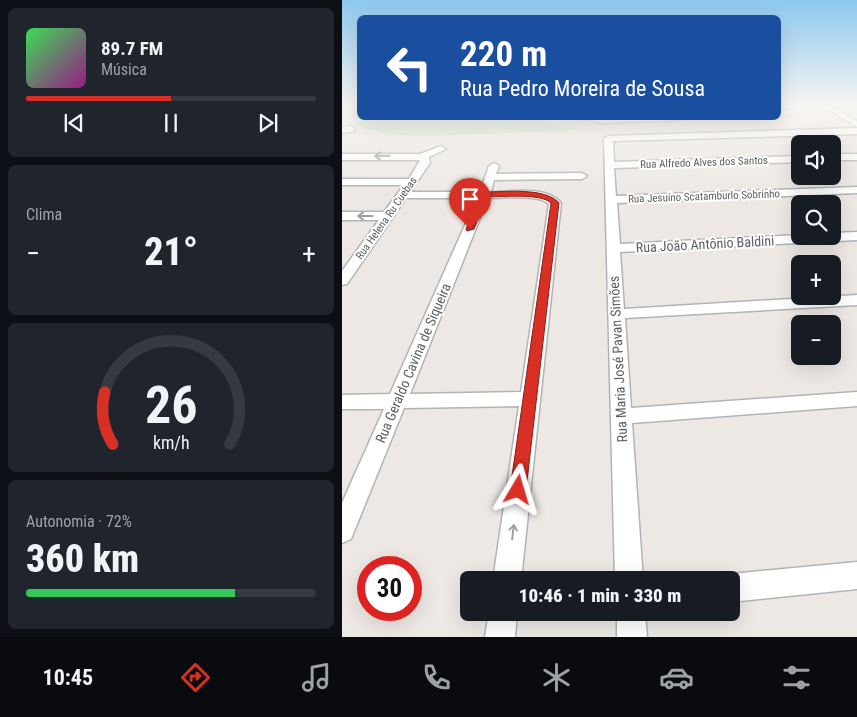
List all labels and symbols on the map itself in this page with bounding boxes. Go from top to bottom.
one-way arrow [374,151,390,161]
street label: Rua Alfredo Alves dos Santos [640,154,768,171]
street label: Rua Helena Ru Cuebas [353,174,420,262]
pin [449,178,491,229]
street label: Rua Jesuíno Scatamburlo Sobrinho [628,187,781,206]
one-way arrow [358,211,374,221]
street label: Rua João Antônio Baldini [635,232,775,256]
street label: Rua Maria José Pavan Simões [606,275,630,443]
street label: Rua Geraldo Cavina de Siqueira [372,281,454,445]
position arrow [491,463,543,515]
one-way arrow [508,524,518,540]
speed limit sign: 30 [357,556,422,621]

